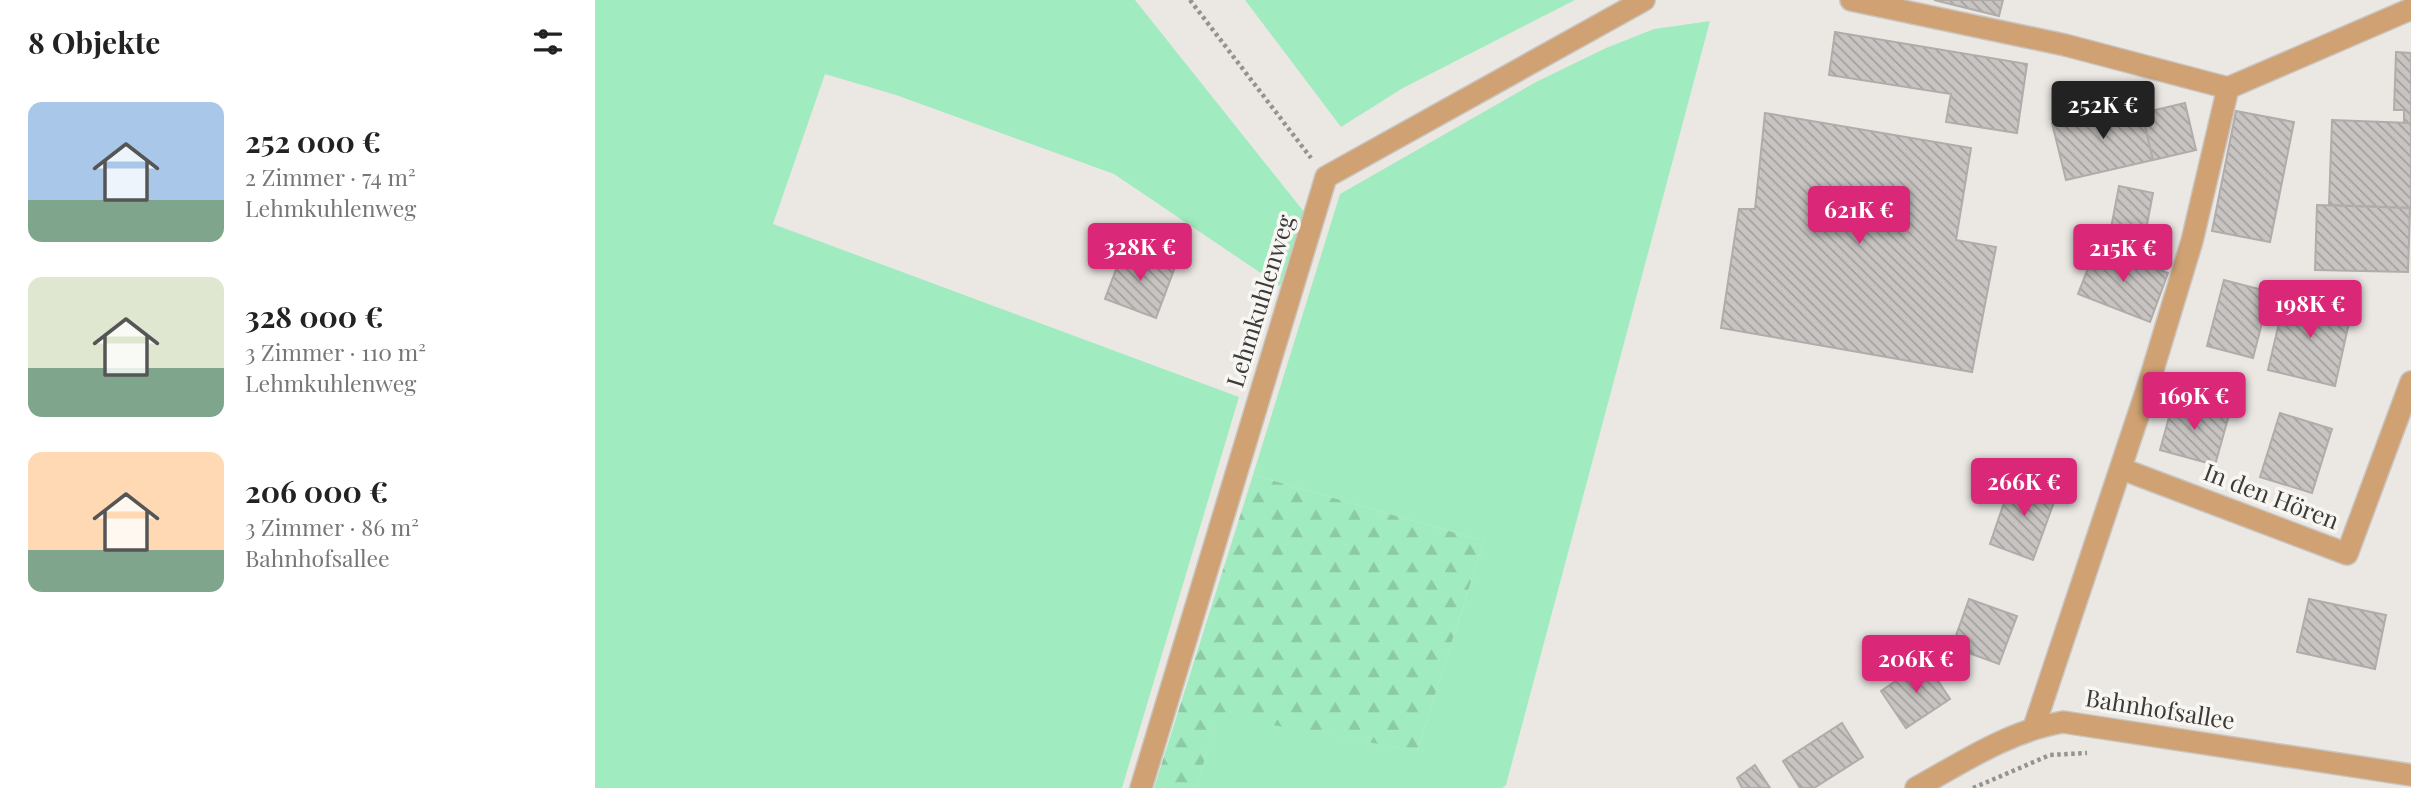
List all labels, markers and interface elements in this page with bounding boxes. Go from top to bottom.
text: 8 Objekte [28,22,160,62]
icon: filters [529,23,567,61]
pin: 252K € [2046,82,2160,141]
text: 252K € [2068,88,2138,119]
text: 252 000 € [245,121,381,161]
icon: home [84,130,168,214]
text: 2 Zimmer · 74 m² [245,161,416,192]
pin: 621K € [1802,187,1916,246]
text: Lehmkuhlenweg [245,192,416,223]
text: 621K € [1824,193,1894,224]
street label: Lehmkuhlenweg [1218,210,1301,391]
pin: 328K € [1083,224,1197,283]
pin: 215K € [2066,224,2180,284]
text: 328K € [1104,230,1176,261]
text: 215K € [2089,231,2157,262]
pin: 198K € [2253,280,2367,340]
text: 198K € [2275,287,2345,318]
text: 328 000 € [245,296,383,336]
icon: home [84,305,168,389]
text: 3 Zimmer · 110 m² [245,336,426,367]
text: Lehmkuhlenweg [245,367,416,398]
pin: 169K € [2137,372,2251,432]
text: 169K € [2159,379,2229,410]
street label: In den Hören [2200,455,2344,536]
pin: 266K € [1967,458,2081,518]
text: 266K € [1987,465,2061,496]
text: 206 000 € [245,471,388,511]
icon: home [84,480,168,564]
text: 3 Zimmer · 86 m² [245,511,419,542]
text: Bahnhofsallee [245,542,390,573]
pin: 206K € [1859,636,1973,695]
text: 206K € [1878,642,1954,673]
street label: Bahnhofsallee [2083,680,2237,736]

